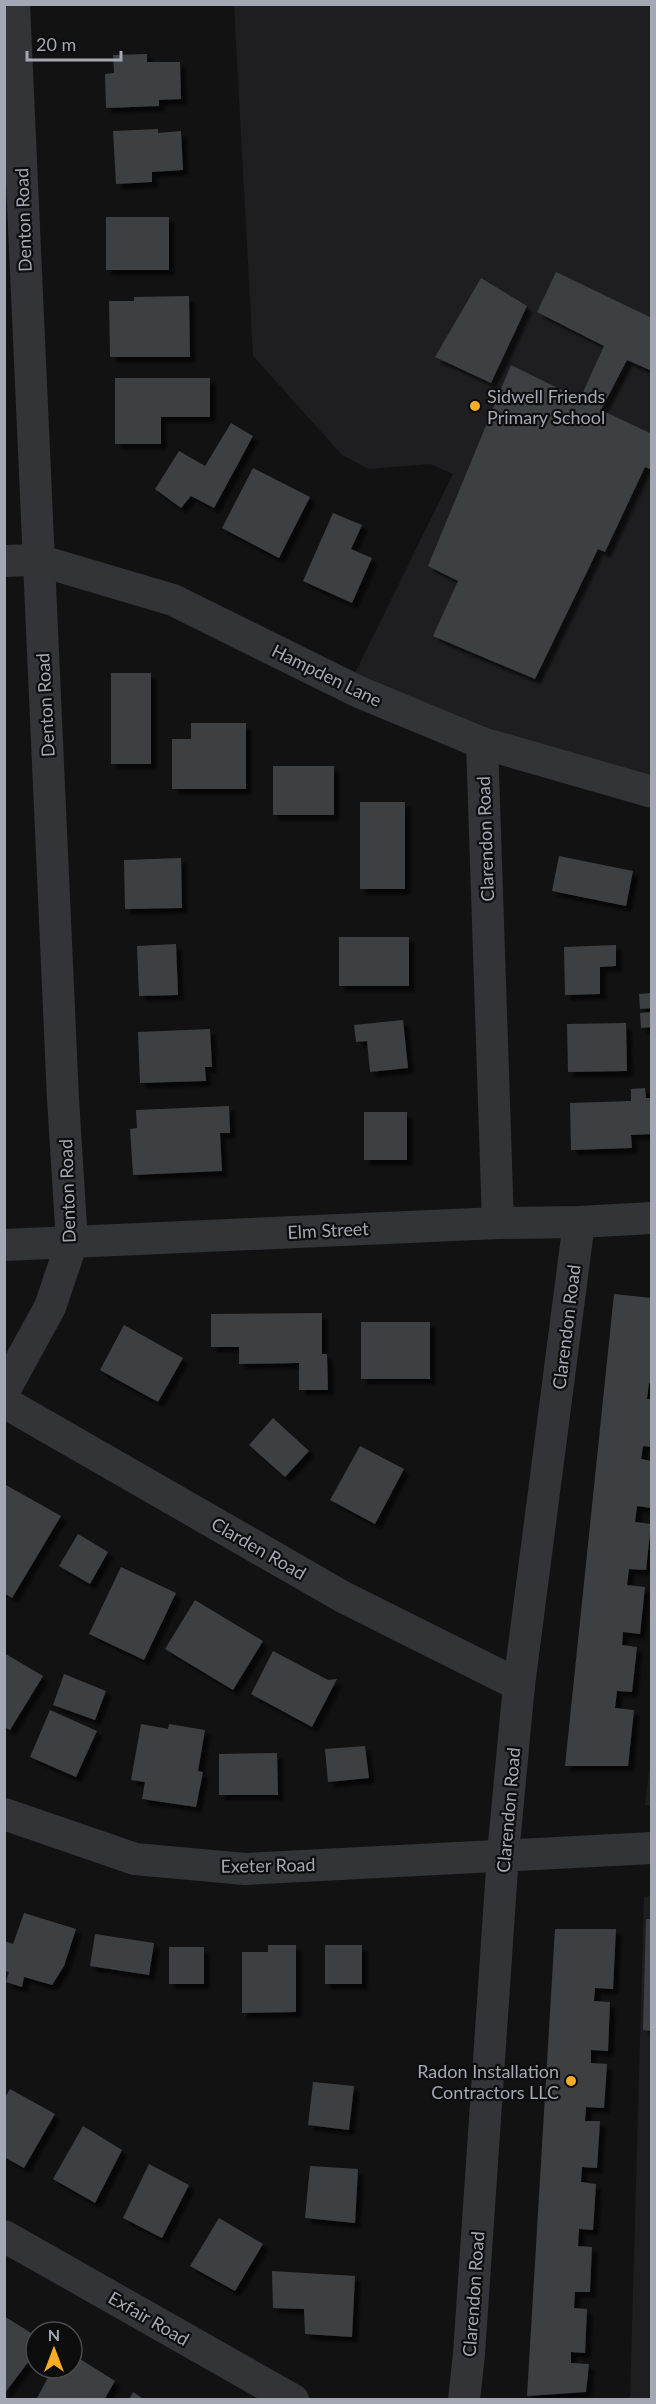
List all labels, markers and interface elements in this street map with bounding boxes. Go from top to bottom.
scale bar [27,24,122,62]
text: 20 m [36,33,76,55]
street label: Denton Road [10,168,36,272]
place label: Sidwell Friends Primary School [487,385,606,428]
marker: Sidwell Friends Primary School [468,399,482,413]
street label: Hampden Lane [269,639,385,711]
street label: Denton Road [31,652,59,758]
street label: Clarendon Road [472,776,498,902]
street label: Denton Road [54,1139,80,1243]
street label: Elm Street [287,1217,370,1243]
street label: Clarendon Road [547,1263,585,1391]
street label: Clarden Road [208,1512,310,1584]
street label: Clarendon Road [492,1746,524,1874]
street label: Exeter Road [220,1853,316,1877]
place label: Radon Installation Contractors LLC [417,2060,559,2103]
marker: Radon Installation Contractors LLC [564,2074,578,2088]
street label: Clarendon Road [458,2230,488,2358]
street label: Exfair Road [105,2286,193,2350]
north arrow [24,2320,84,2380]
text: N [48,2325,60,2344]

